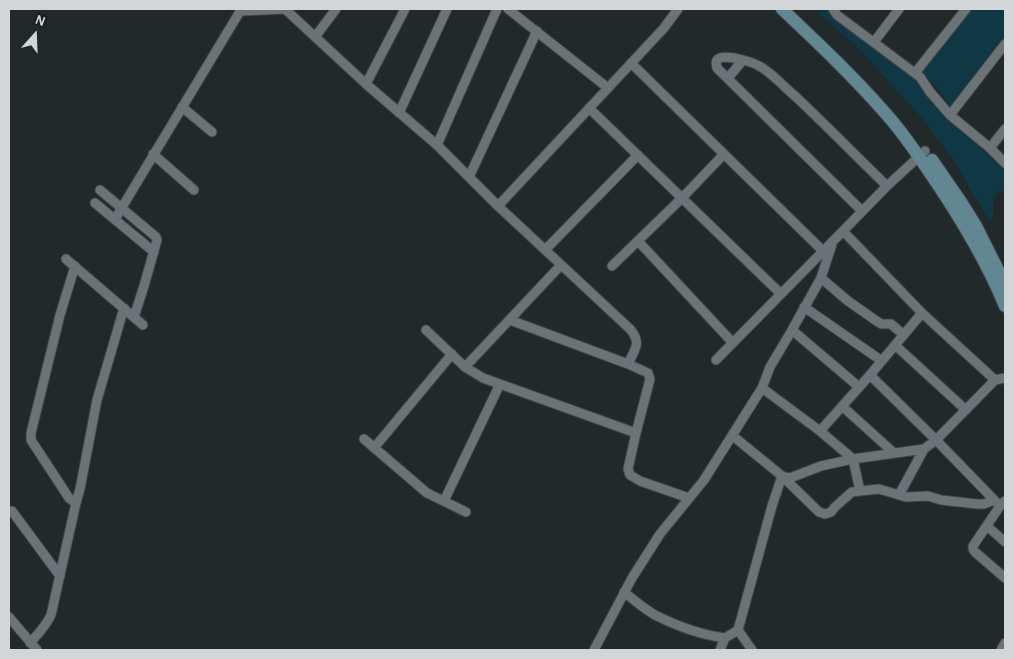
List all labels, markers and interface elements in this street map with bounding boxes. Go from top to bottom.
north arrow [10,10,60,60]
text: N [33,13,47,29]

